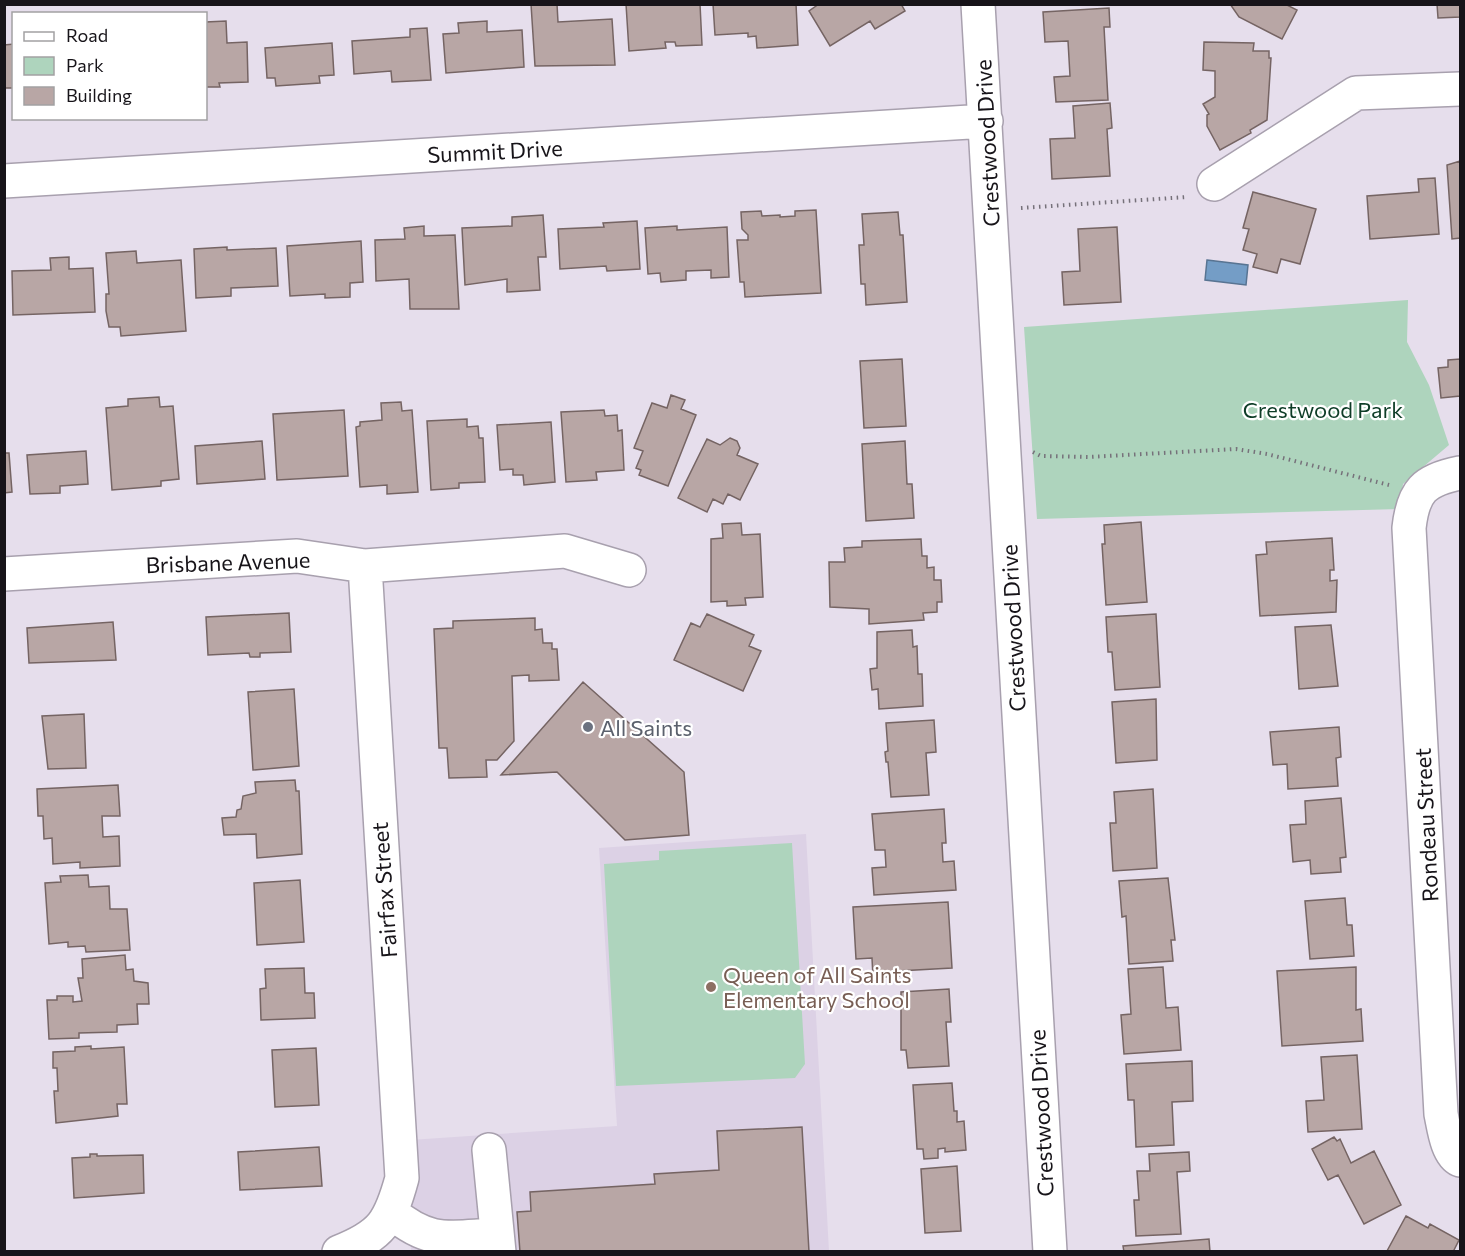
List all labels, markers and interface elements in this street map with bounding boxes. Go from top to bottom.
legend [12,12,207,120]
text: Road [66,24,108,46]
text: Park [66,54,104,76]
street label: Crestwood Drive [969,59,1005,227]
text: Building [66,84,132,106]
street label: Summit Drive [427,134,563,168]
park label: Crestwood Park [1243,396,1403,423]
street label: Crestwood Drive [995,544,1031,712]
street label: Brisbane Avenue [145,546,311,578]
place label: All Saints [600,714,692,741]
marker: All Saints [581,720,595,734]
street label: Rondeau Street [1408,747,1444,903]
street label: Fairfax Street [366,821,402,959]
place label: Queen of All Saints Elementary School [723,961,911,1013]
marker: Queen of All Saints Elementary School [704,980,718,994]
street label: Crestwood Drive [1023,1029,1059,1197]

